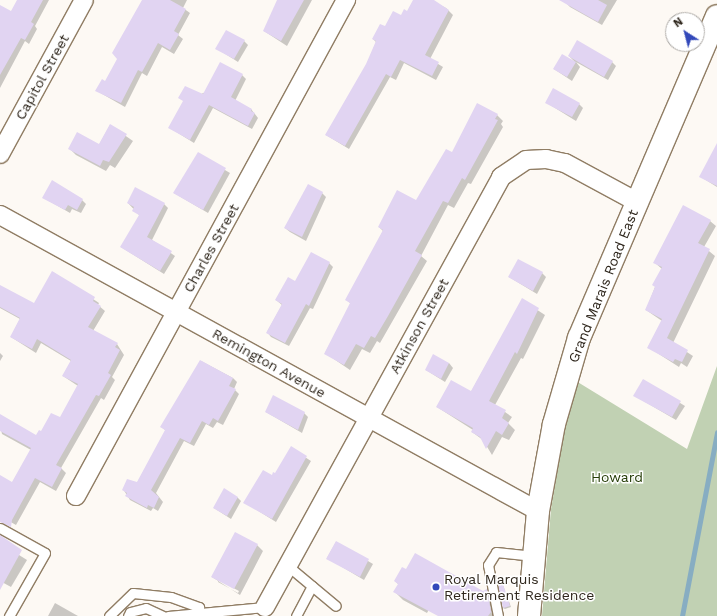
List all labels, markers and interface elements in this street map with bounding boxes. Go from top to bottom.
north arrow [665,12,705,52]
text: N [671,15,685,30]
street label: Capitol Street [12,31,72,123]
street label: Charles Street [180,201,242,295]
street label: Grand Marais Road East [565,207,641,365]
street label: Atkinson Street [386,275,452,377]
street label: Remington Avenue [209,325,329,401]
park label: Howard [591,469,643,485]
place label: Royal Marquis Retirement Residence [444,571,594,604]
marker: Royal Marquis Retirement Residence [431,582,441,592]

